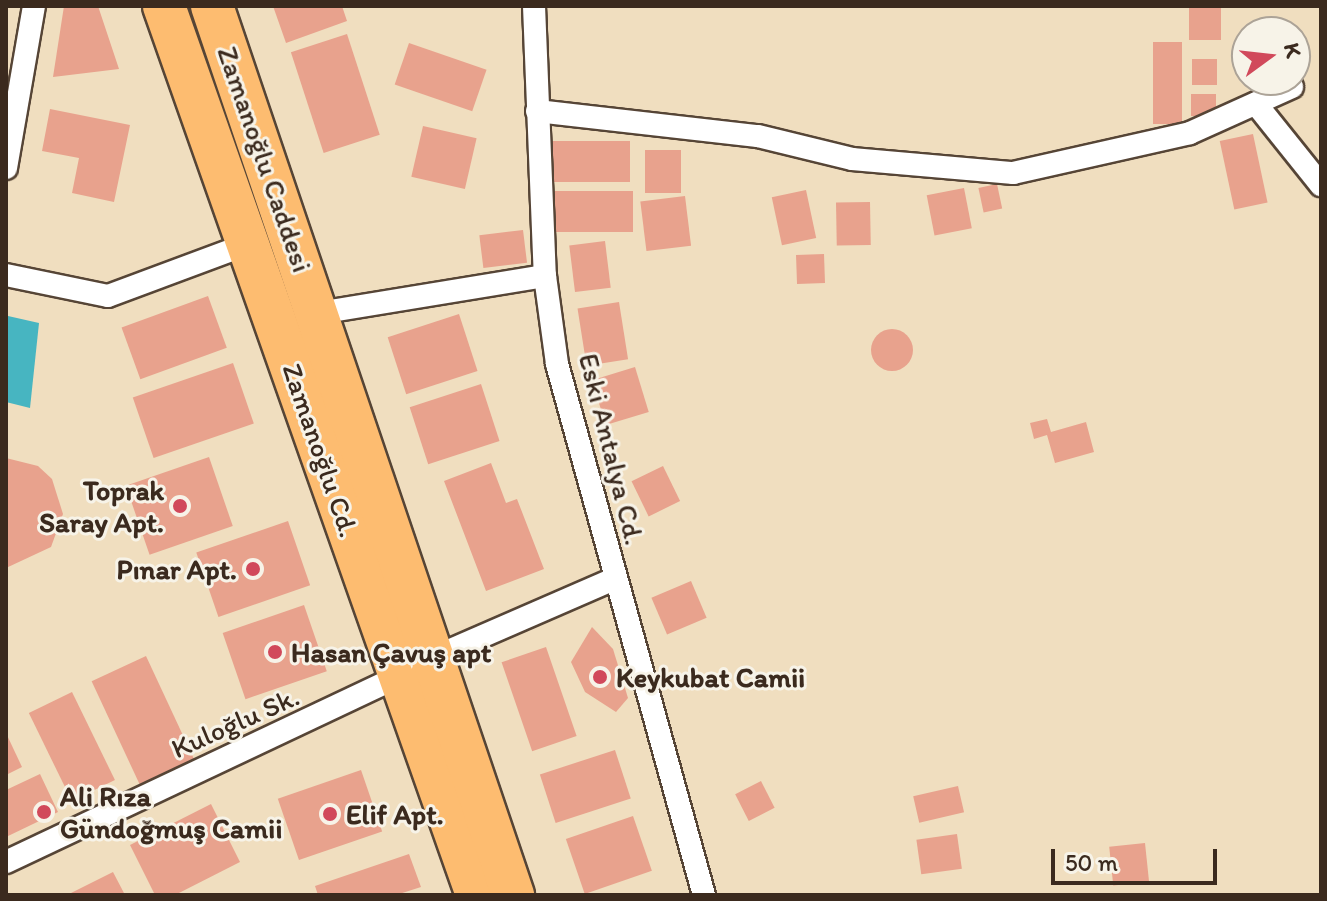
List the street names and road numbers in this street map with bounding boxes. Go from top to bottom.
street label: Zamanoğlu Caddesi [211,41,319,277]
street label: Eski Antalya Cd. [572,350,652,548]
street label: Zamanoğlu Cd. [276,359,366,541]
street label: Kuloğlu Sk. [166,679,304,765]

